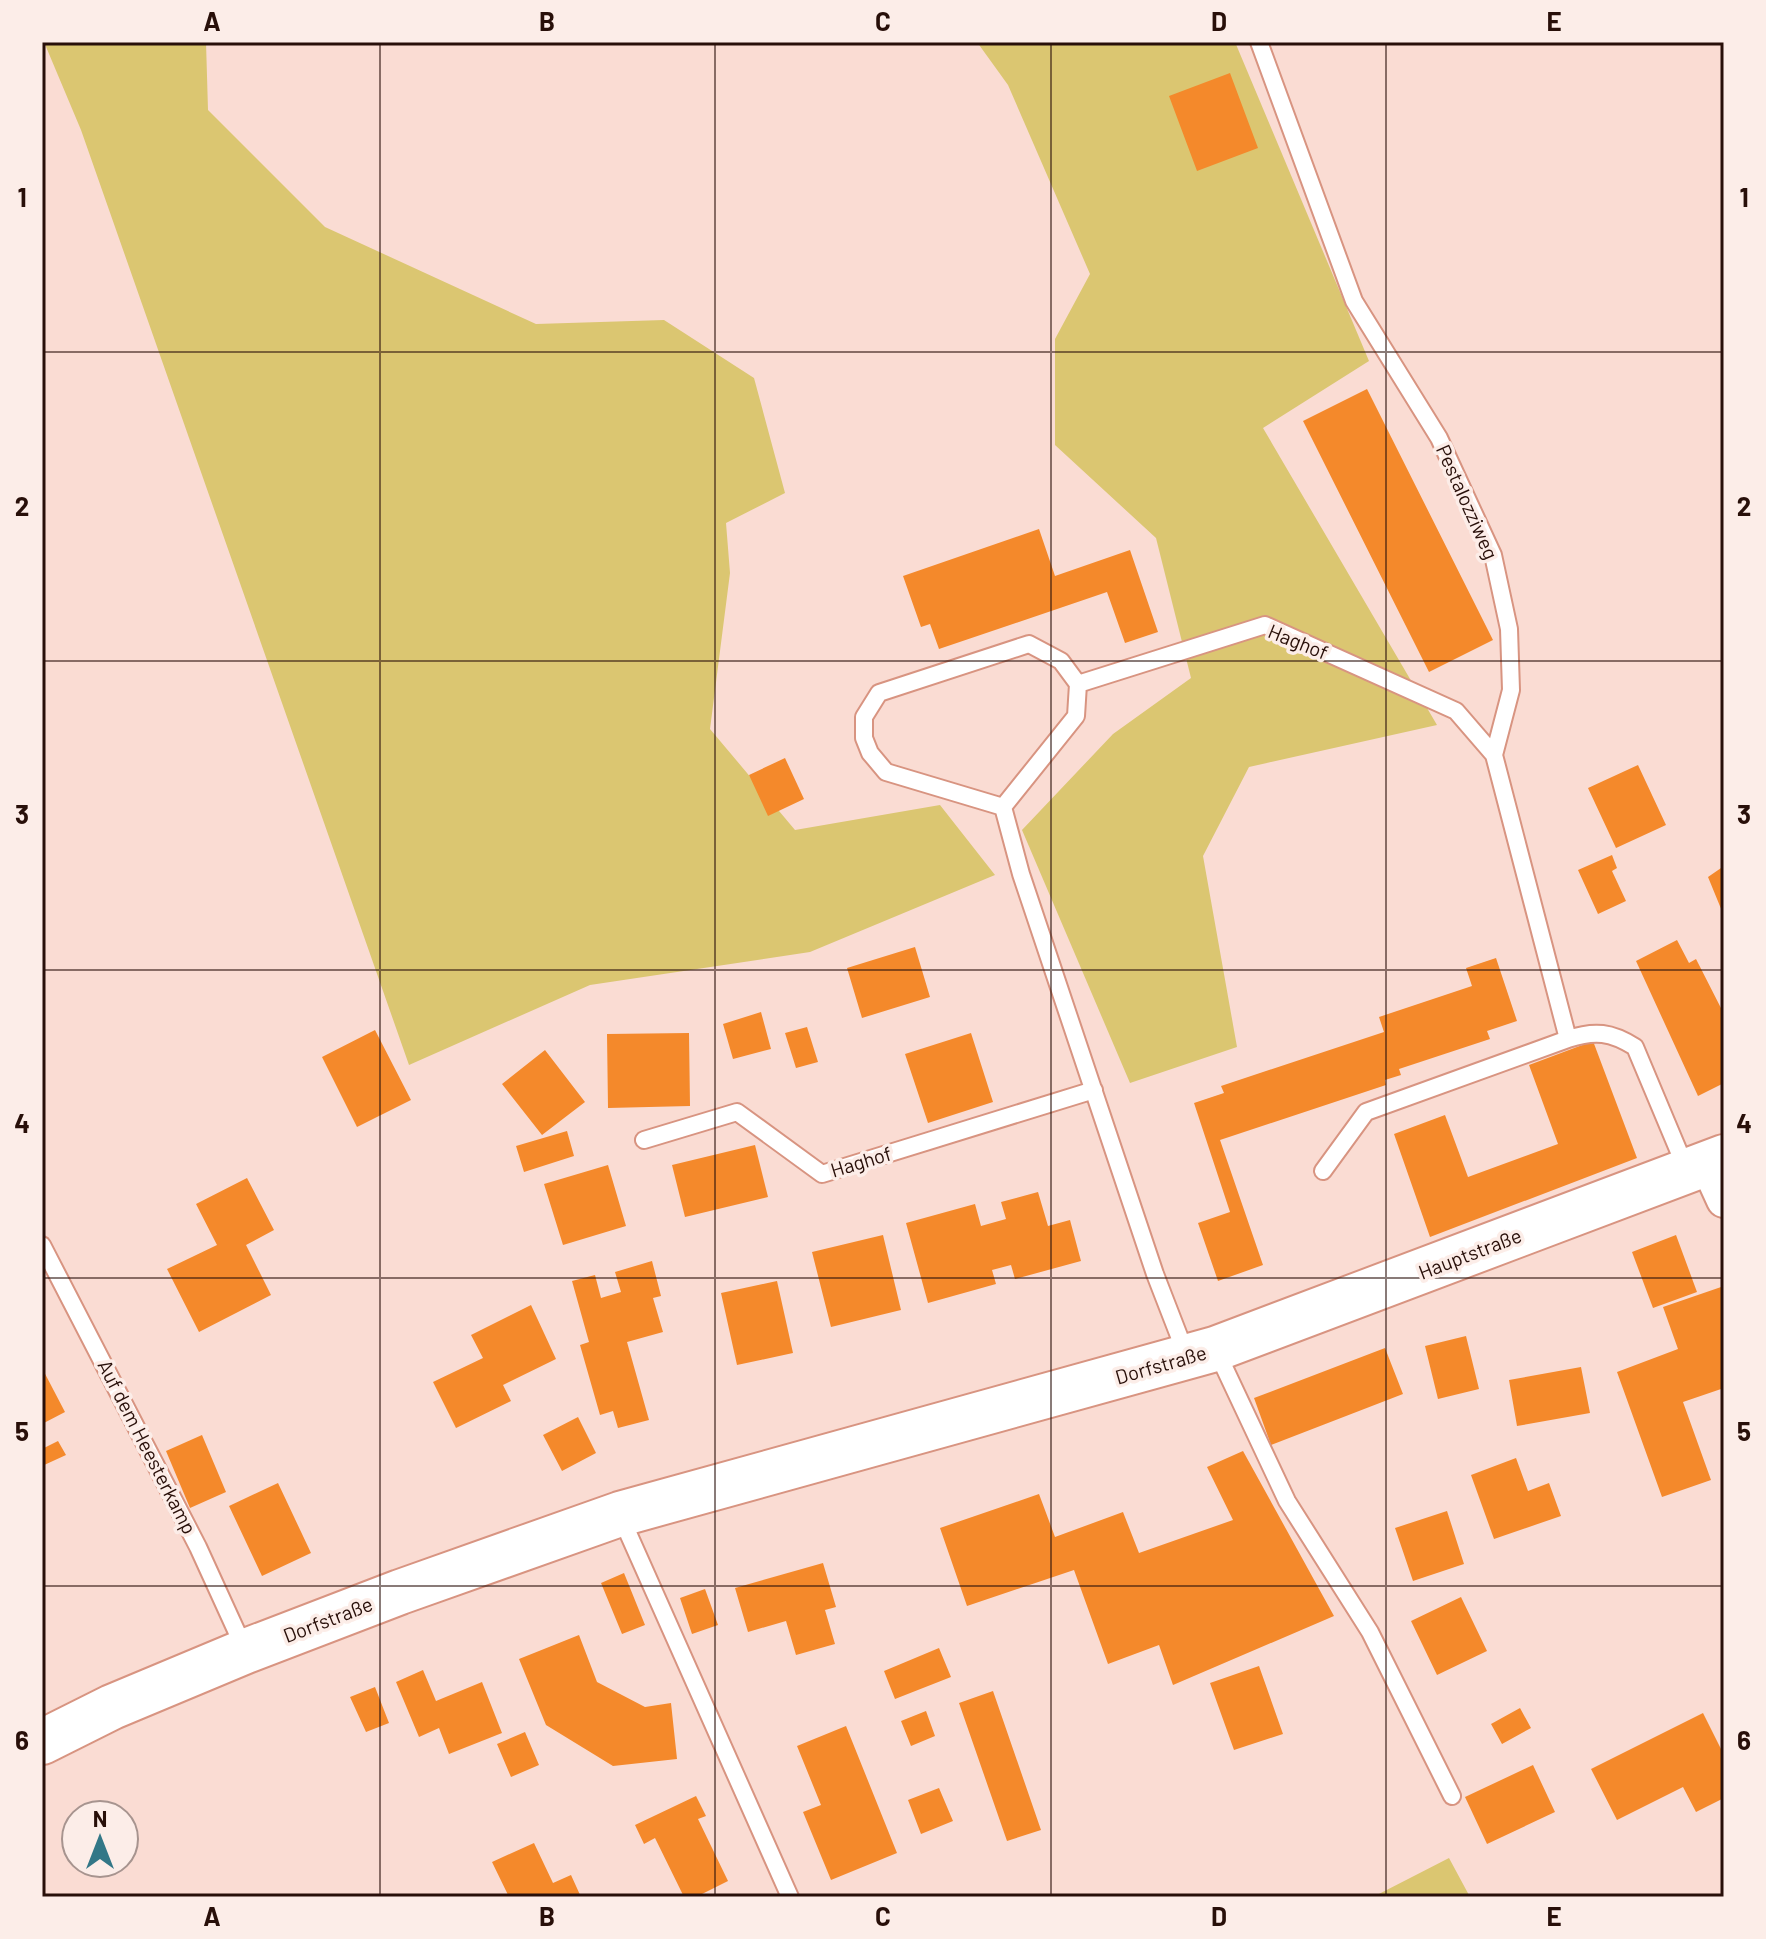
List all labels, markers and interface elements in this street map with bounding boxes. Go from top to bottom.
text: A [203,5,221,36]
text: B [539,5,555,36]
text: C [875,5,891,36]
text: D [1211,5,1227,36]
text: E [1546,5,1562,36]
text: 1 [17,181,27,212]
text: 1 [1739,181,1749,212]
street label: Pestalozziweg [1432,441,1504,563]
text: 2 [15,490,29,521]
text: 2 [1737,490,1751,521]
street label: Haghof [1265,618,1332,664]
text: 3 [15,798,29,829]
text: 3 [1737,798,1751,829]
text: 4 [14,1107,30,1138]
text: 4 [1736,1107,1752,1138]
street label: Haghof [827,1140,894,1182]
street label: Hauptstraße [1415,1222,1525,1284]
street label: Dorfstraße [1112,1340,1209,1388]
street label: Auf dem Heesterkamp [94,1355,202,1538]
text: 5 [15,1415,29,1446]
text: 5 [1737,1415,1751,1446]
street label: Dorfstraße [280,1591,376,1647]
text: 6 [15,1724,29,1755]
text: 6 [1737,1724,1751,1755]
north arrow [60,1799,140,1879]
text: N [93,1805,107,1831]
text: A [203,1900,221,1931]
text: B [539,1900,555,1931]
text: C [875,1900,891,1931]
text: D [1211,1900,1227,1931]
text: E [1546,1900,1562,1931]

